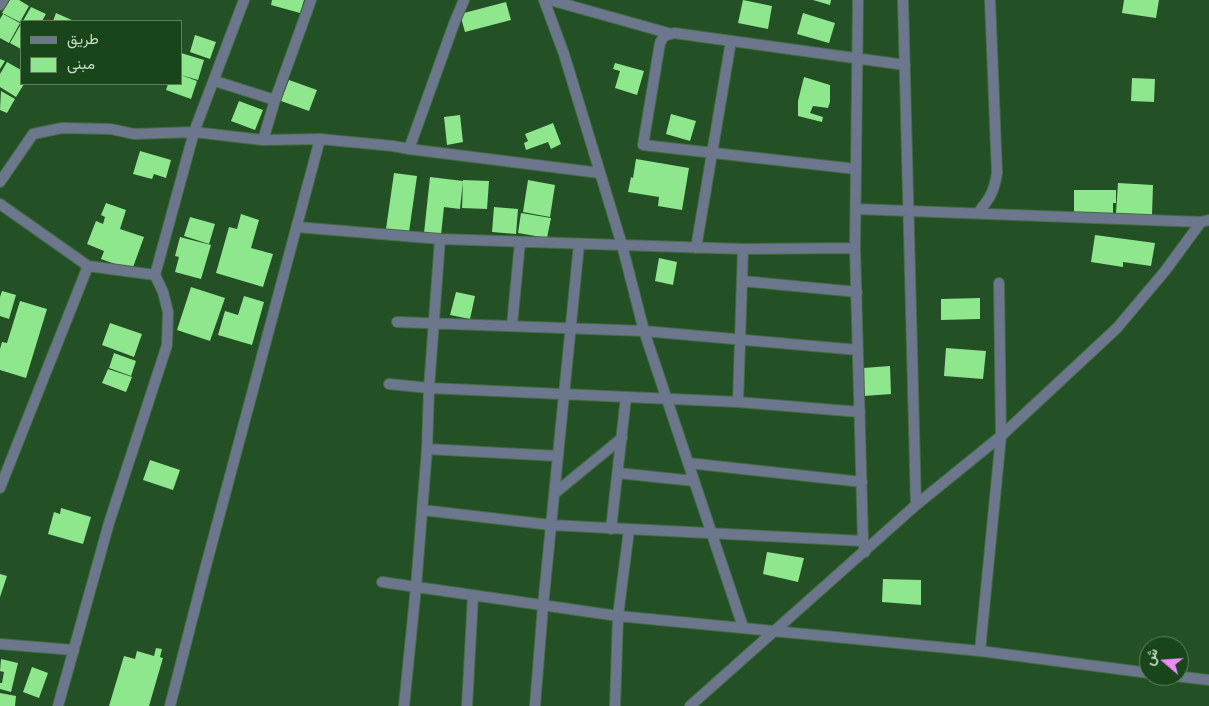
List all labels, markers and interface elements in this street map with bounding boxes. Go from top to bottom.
legend [20,20,182,85]
text: طريق [67,27,99,50]
text: مبنى [67,52,95,75]
north arrow [1139,636,1189,686]
text: ش [1138,645,1163,668]

